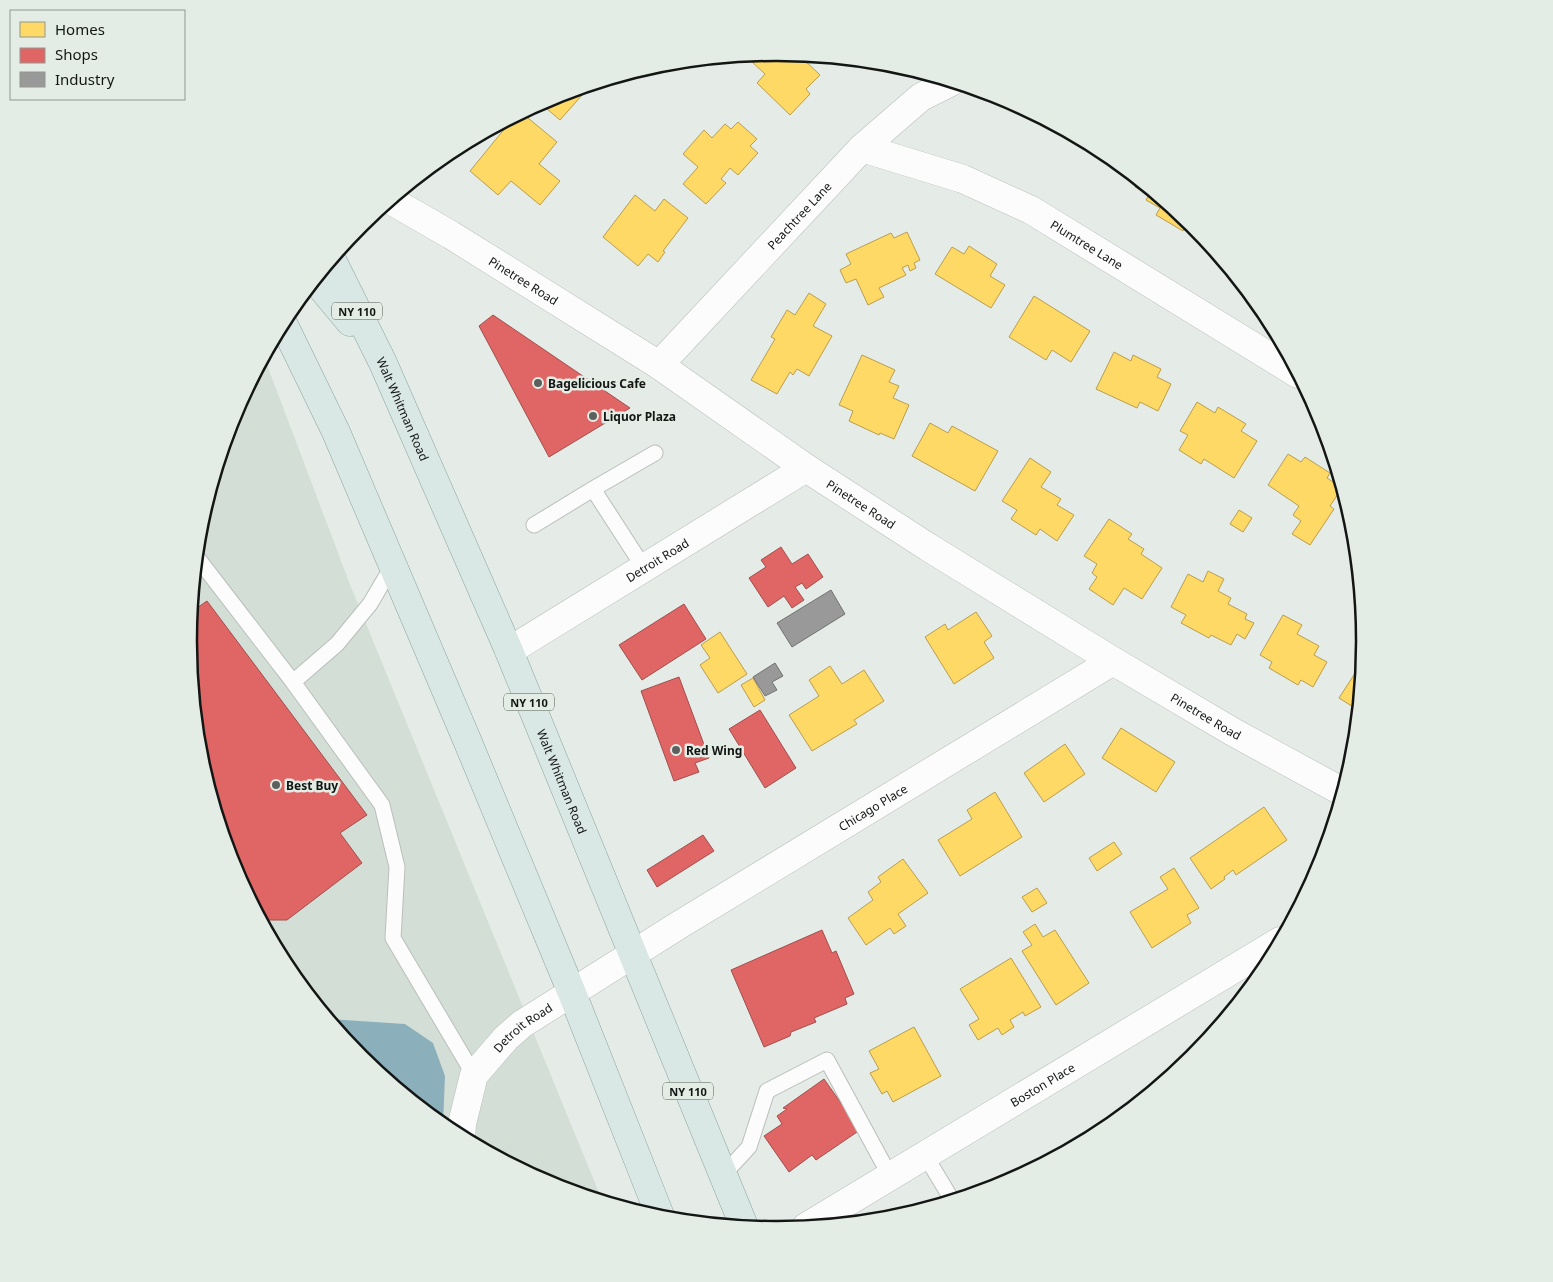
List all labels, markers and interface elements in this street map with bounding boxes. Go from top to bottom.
legend [10,10,185,100]
text: Homes [55,19,105,39]
text: Shops [55,44,98,64]
text: Industry [55,69,115,89]
street label: Peachtree Lane [763,178,835,253]
street label: Plumtree Lane [1048,216,1126,273]
street label: Pinetree Road [486,252,562,309]
road number: NY 110 [332,302,382,320]
street label: Walt Whitman Road [373,354,433,463]
place label: Bagelicious Cafe [548,375,646,392]
marker: Bagelicious Cafe [532,377,544,389]
place label: Liquor Plaza [603,408,676,425]
marker: Liquor Plaza [587,410,599,422]
street label: Pinetree Road [823,475,899,532]
street label: Detroit Road [622,534,692,586]
street label: Pinetree Road [1168,689,1244,743]
road number: NY 110 [504,694,554,710]
street label: Walt Whitman Road [533,726,591,836]
place label: Red Wing [686,742,742,759]
marker: Red Wing [670,744,682,756]
place label: Best Buy [286,777,338,794]
marker: Best Buy [270,779,282,791]
street label: Chicago Place [835,780,911,835]
street label: Detroit Road [489,999,555,1056]
street label: Boston Place [1007,1058,1078,1110]
road number: NY 110 [663,1082,713,1100]

